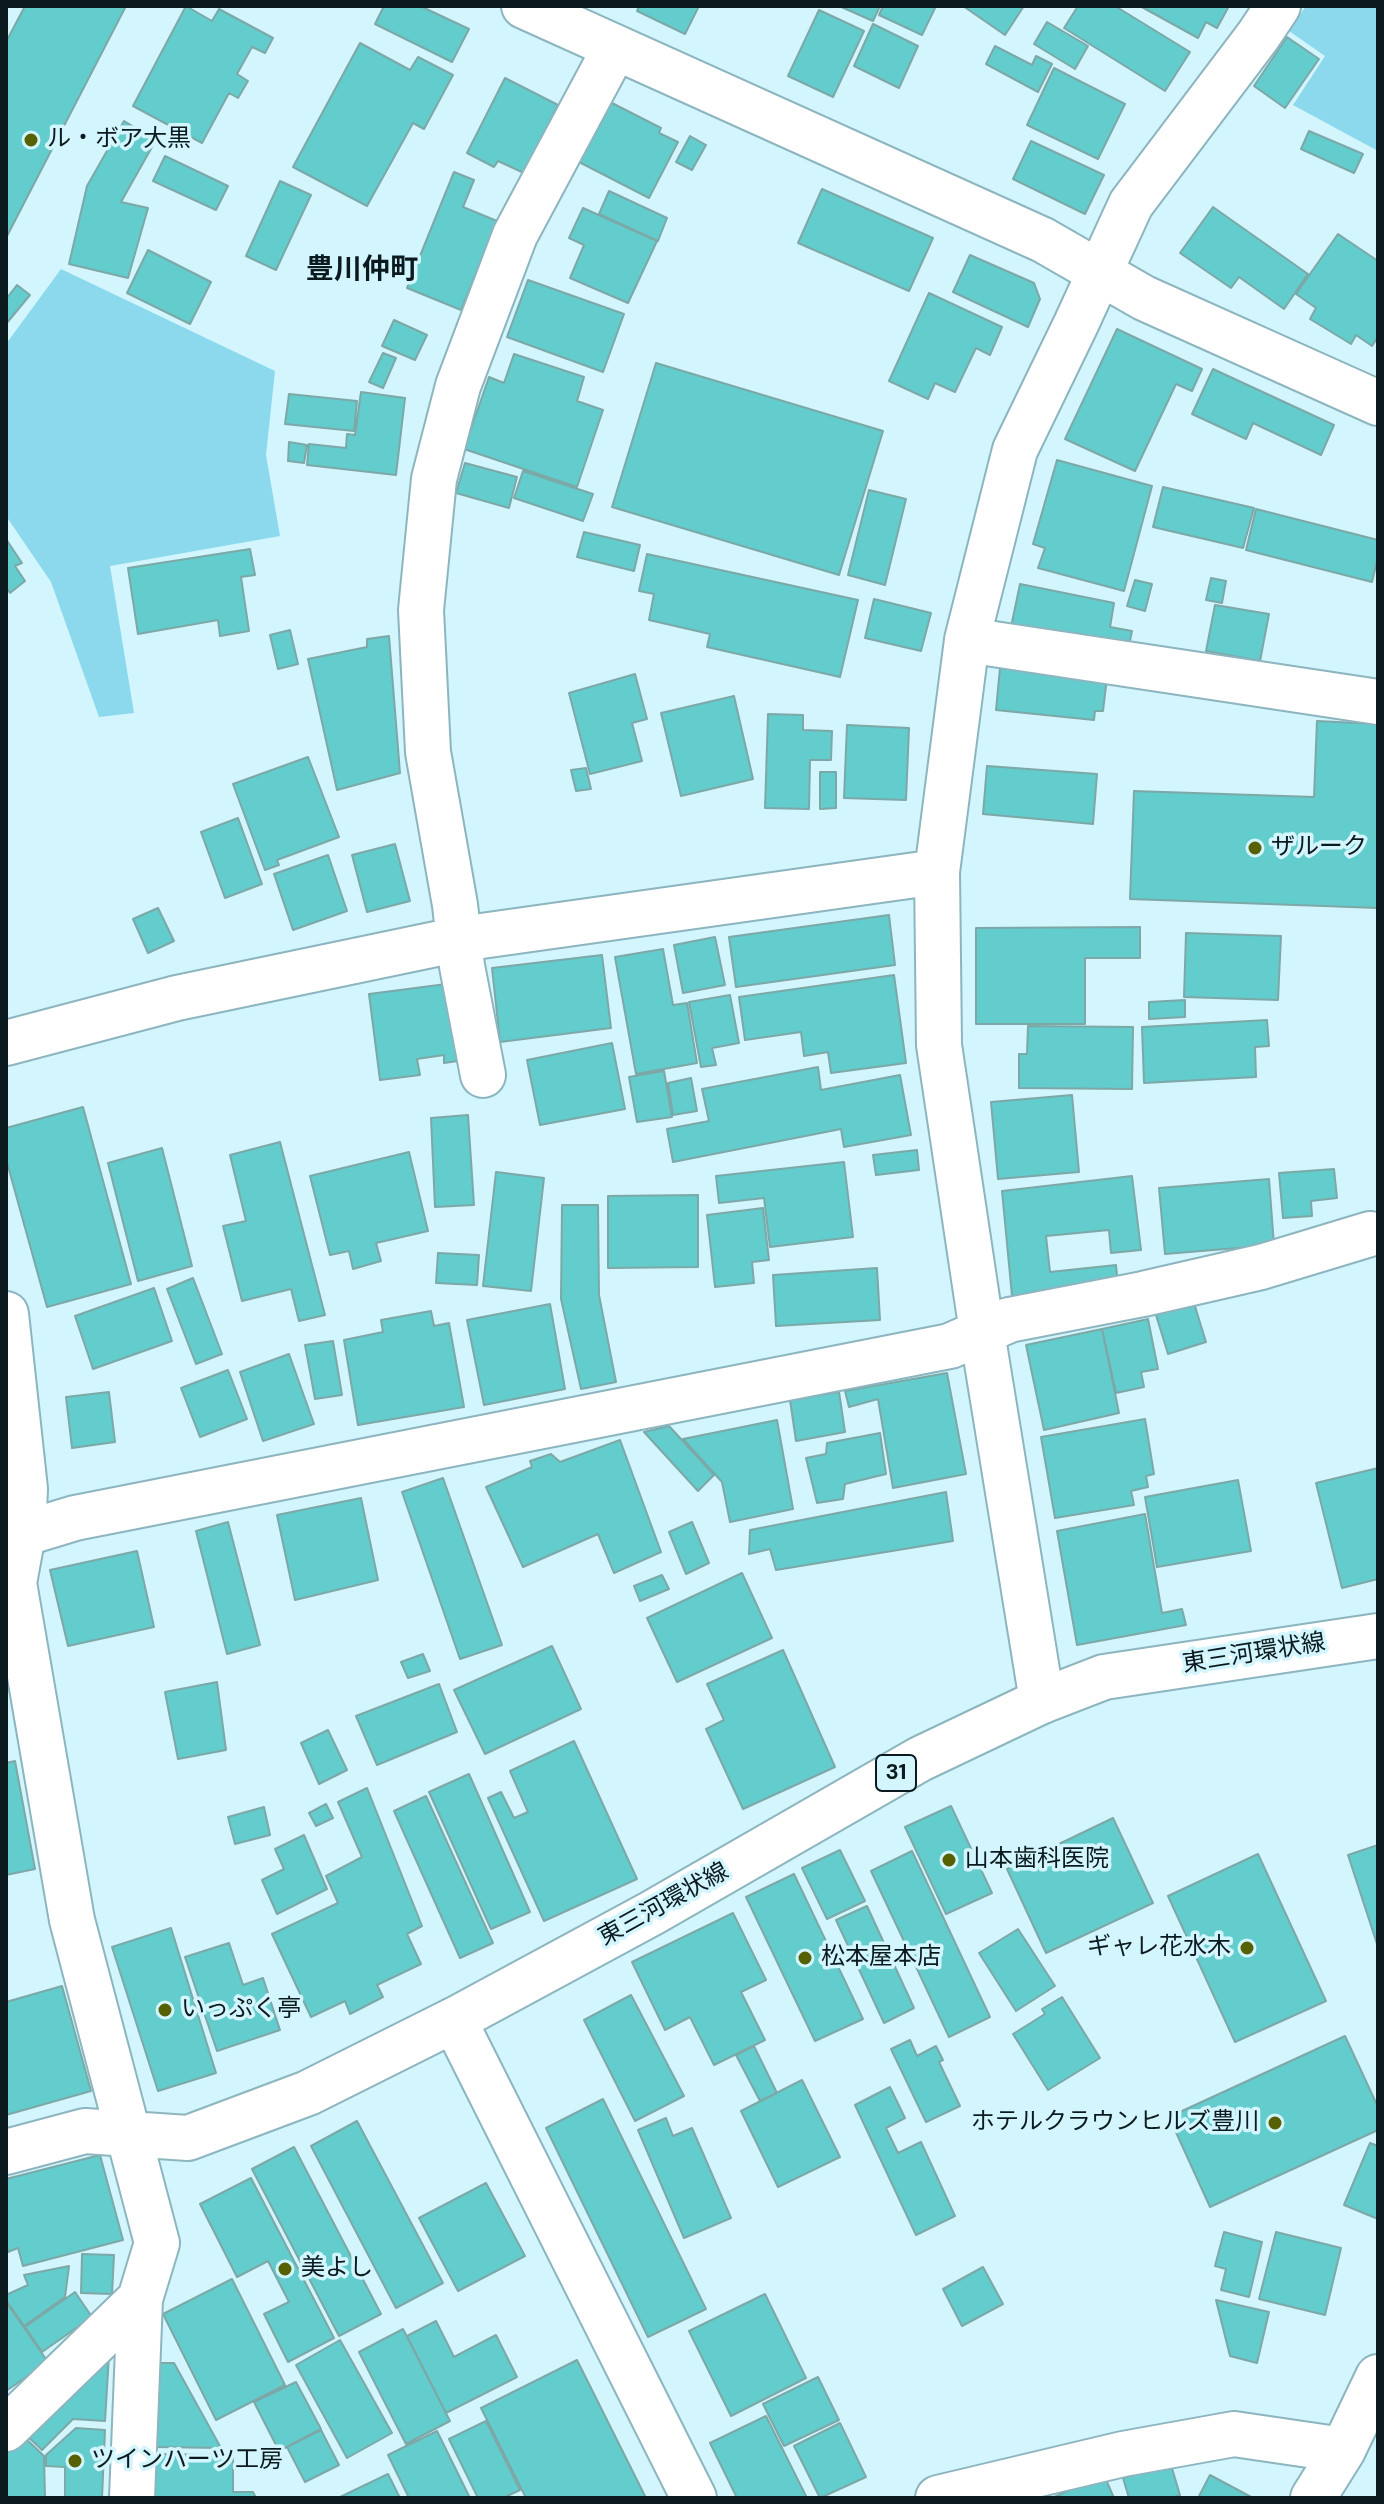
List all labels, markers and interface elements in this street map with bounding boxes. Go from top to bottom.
place label: ル・ボア大黒 [47,126,191,154]
marker: ル・ボア大黒 [22,131,40,149]
district label: 豊川仲町 [306,254,418,288]
place label: ザルーク [1271,834,1367,862]
marker: ザルーク [1246,839,1264,857]
street label: 東三河環状線 [1181,1629,1327,1679]
road number: 31 [876,1755,916,1791]
place label: 山本歯科医院 [965,1846,1109,1874]
marker: 山本歯科医院 [940,1851,958,1869]
street label: 東三河環状線 [594,1857,734,1953]
place label: ギャレ花水木 [1087,1934,1231,1962]
marker: ギャレ花水木 [1238,1939,1256,1957]
place label: 松本屋本店 [821,1944,941,1972]
marker: 松本屋本店 [796,1949,814,1967]
place label: いっぷく亭 [181,1996,301,2024]
marker: いっぷく亭 [156,2001,174,2019]
place label: ホテルクラウンヒルズ豊川 [971,2109,1259,2137]
marker: ホテルクラウンヒルズ豊川 [1266,2114,1284,2132]
place label: 美よし [301,2255,373,2283]
marker: 美よし [276,2260,294,2278]
place label: ツインハーツ工房 [91,2447,283,2475]
marker: ツインハーツ工房 [66,2452,84,2470]

